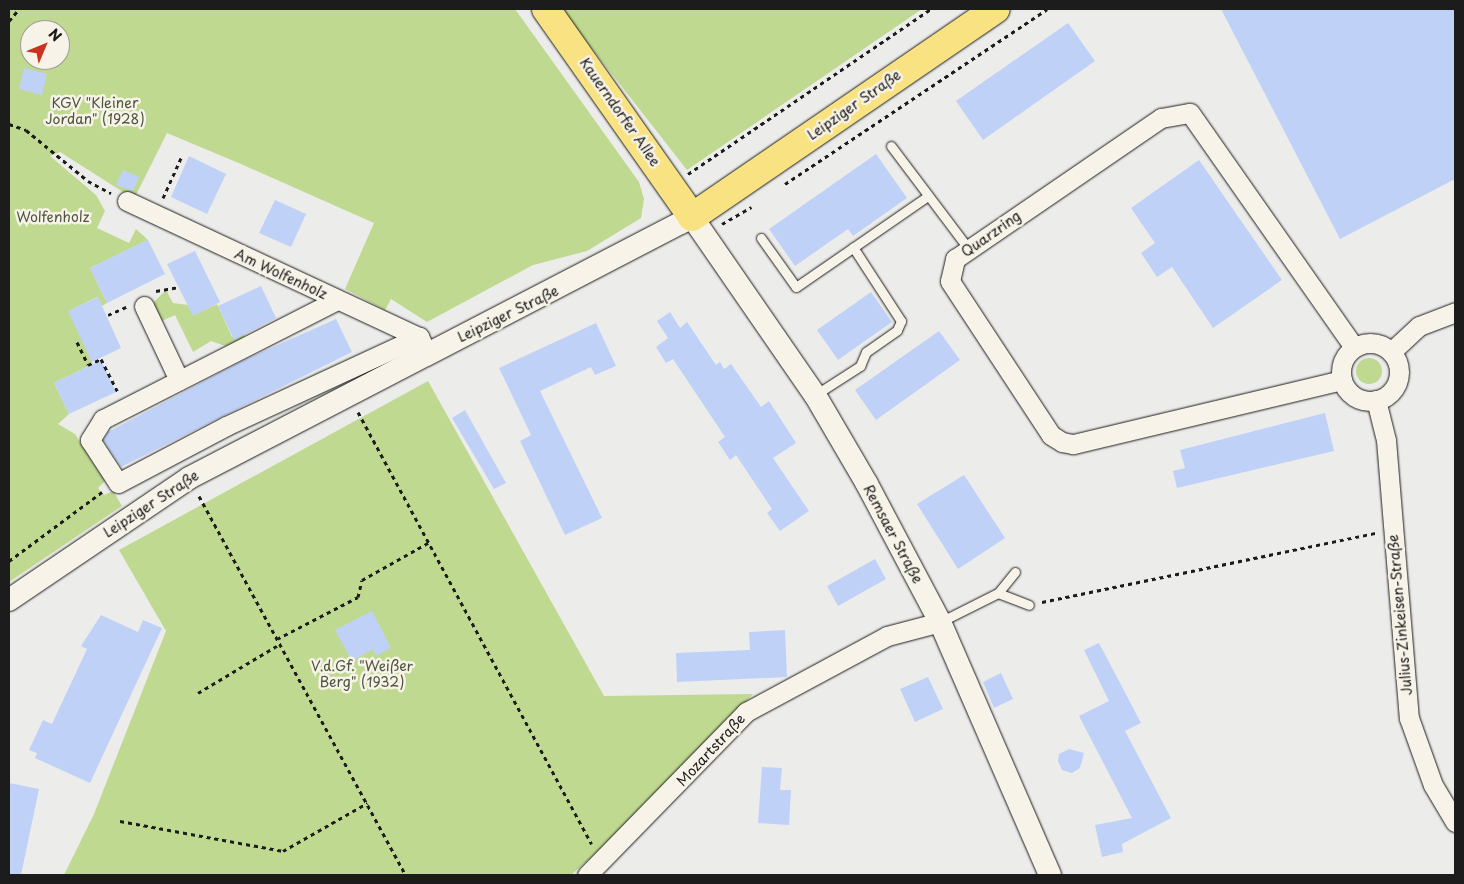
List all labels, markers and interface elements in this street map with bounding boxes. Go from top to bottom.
north arrow [20,20,70,70]
text: N [44,23,67,46]
street label: Kauerndorfer Allee [576,54,664,170]
street label: Leipziger Straße [804,67,904,143]
park label: KGV "Kleiner Jordan" (1928) [45,95,145,128]
street label: Quarzring [958,207,1024,261]
park label: Wolfenholz [16,209,90,225]
street label: Am Wolfenholz [232,245,330,303]
street label: Leipziger Straße [455,282,561,346]
street label: Leipziger Straße [100,467,202,541]
street label: Remsaer Straße [860,482,926,586]
street label: Julius-Zinkeisen-Straße [1385,534,1415,696]
park label: V.d.Gf. "Weißer Berg" (1932) [311,658,413,690]
street label: Mozartstraße [673,710,749,790]

